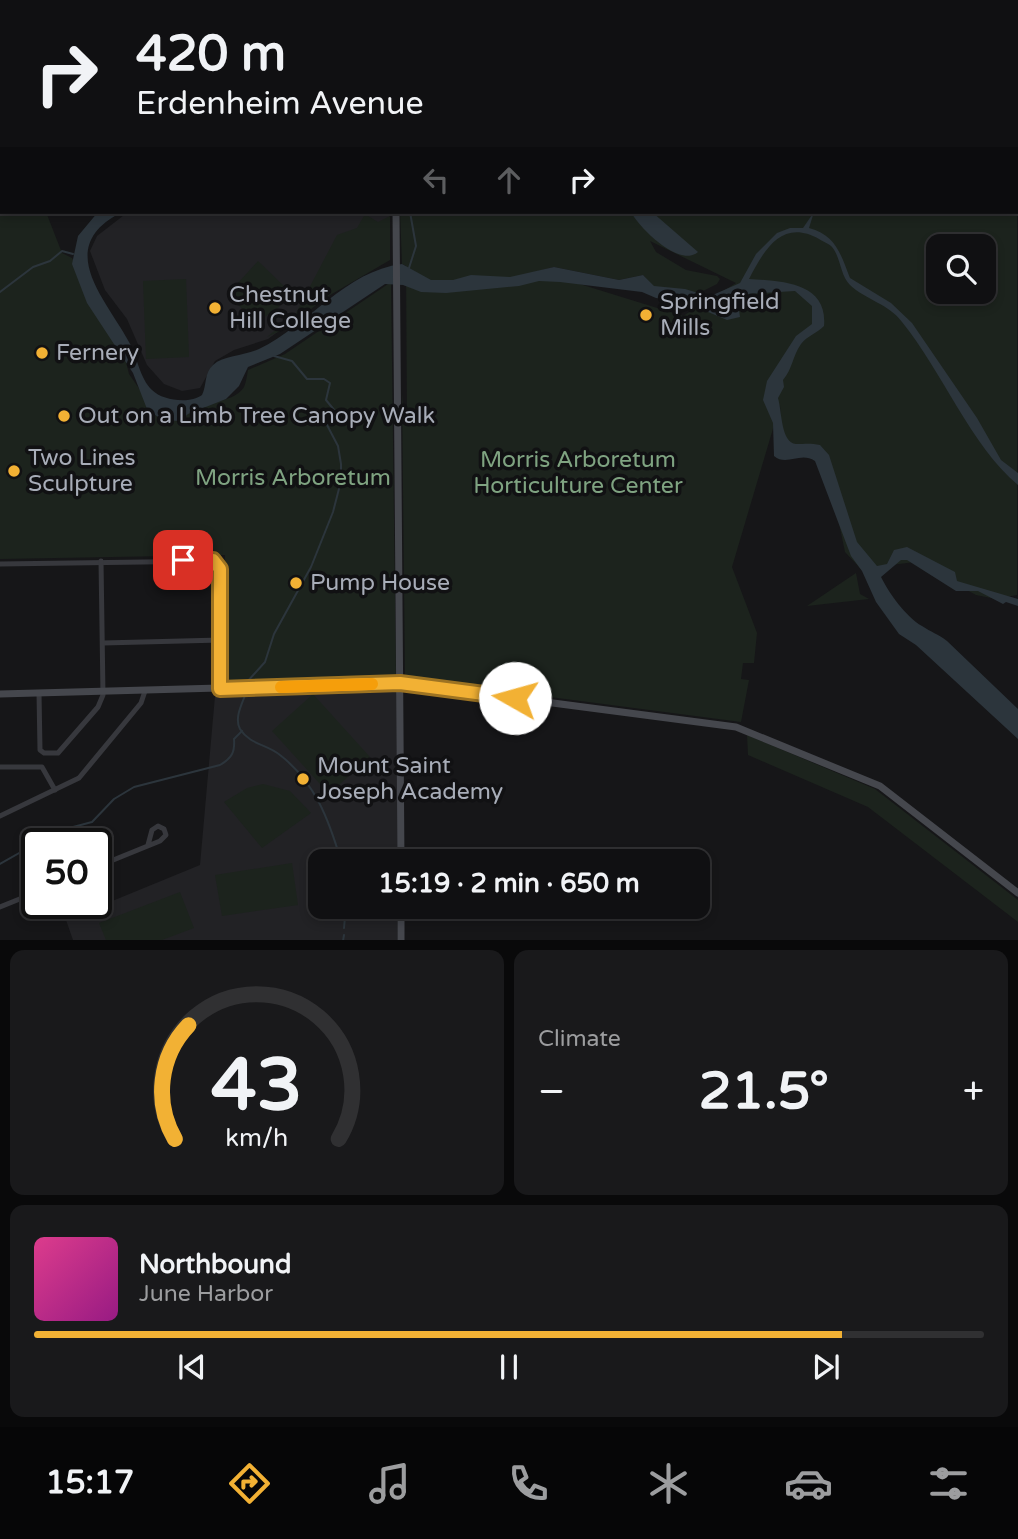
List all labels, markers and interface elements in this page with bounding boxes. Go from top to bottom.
text: 420 m [136,25,286,84]
icon: right [21,28,112,119]
text: Erdenheim Avenue [136,85,424,123]
icon: left [417,161,455,199]
icon: ahead [490,161,528,199]
icon: right [563,161,601,199]
map controls [926,234,996,304]
button: search [926,234,996,304]
place label: Chestnut Hill College [229,281,351,335]
place label: Springfield Mills [660,288,779,342]
marker: Chestnut Hill College [207,300,223,316]
marker: Springfield Mills [638,307,654,323]
place label: Fernery [56,339,139,367]
marker: Fernery [34,345,50,361]
place label: Out on a Limb Tree Canopy Walk [78,402,435,430]
marker: Out on a Limb Tree Canopy Walk [56,408,72,424]
place label: Two Lines Sculpture [28,444,135,498]
park label: Morris Arboretum Horticulture Center [473,446,683,500]
marker: Two Lines Sculpture [6,463,22,479]
park label: Morris Arboretum [195,464,391,492]
pin [153,530,213,590]
icon: arrive [164,541,202,579]
place label: Pump House [310,569,450,597]
marker: Pump House [288,575,304,591]
position arrow [478,661,552,735]
place label: Mount Saint Joseph Academy [317,752,503,806]
marker: Mount Saint Joseph Academy [295,771,311,787]
speed limit sign: 50 [21,828,112,919]
text: 15:19 · 2 min · 650 m [378,868,640,899]
text: Climate [538,1025,621,1053]
text: 43 [211,1042,303,1130]
text: 21.5° [699,1060,829,1123]
text: − [538,1069,565,1115]
text: + [963,1069,984,1115]
text: km/h [226,1122,288,1152]
text: Northbound [139,1249,291,1280]
text: June Harbor [139,1280,273,1308]
icon: previous [173,1348,211,1386]
icon: pause [490,1348,528,1386]
icon: next [807,1348,845,1386]
icon: directions [225,1459,274,1508]
icon: music [365,1459,414,1508]
icon: phone [504,1459,553,1508]
icon: climate [644,1459,693,1508]
icon: car [784,1459,833,1508]
icon: filters [924,1459,973,1508]
text: 15:17 [45,1464,134,1502]

